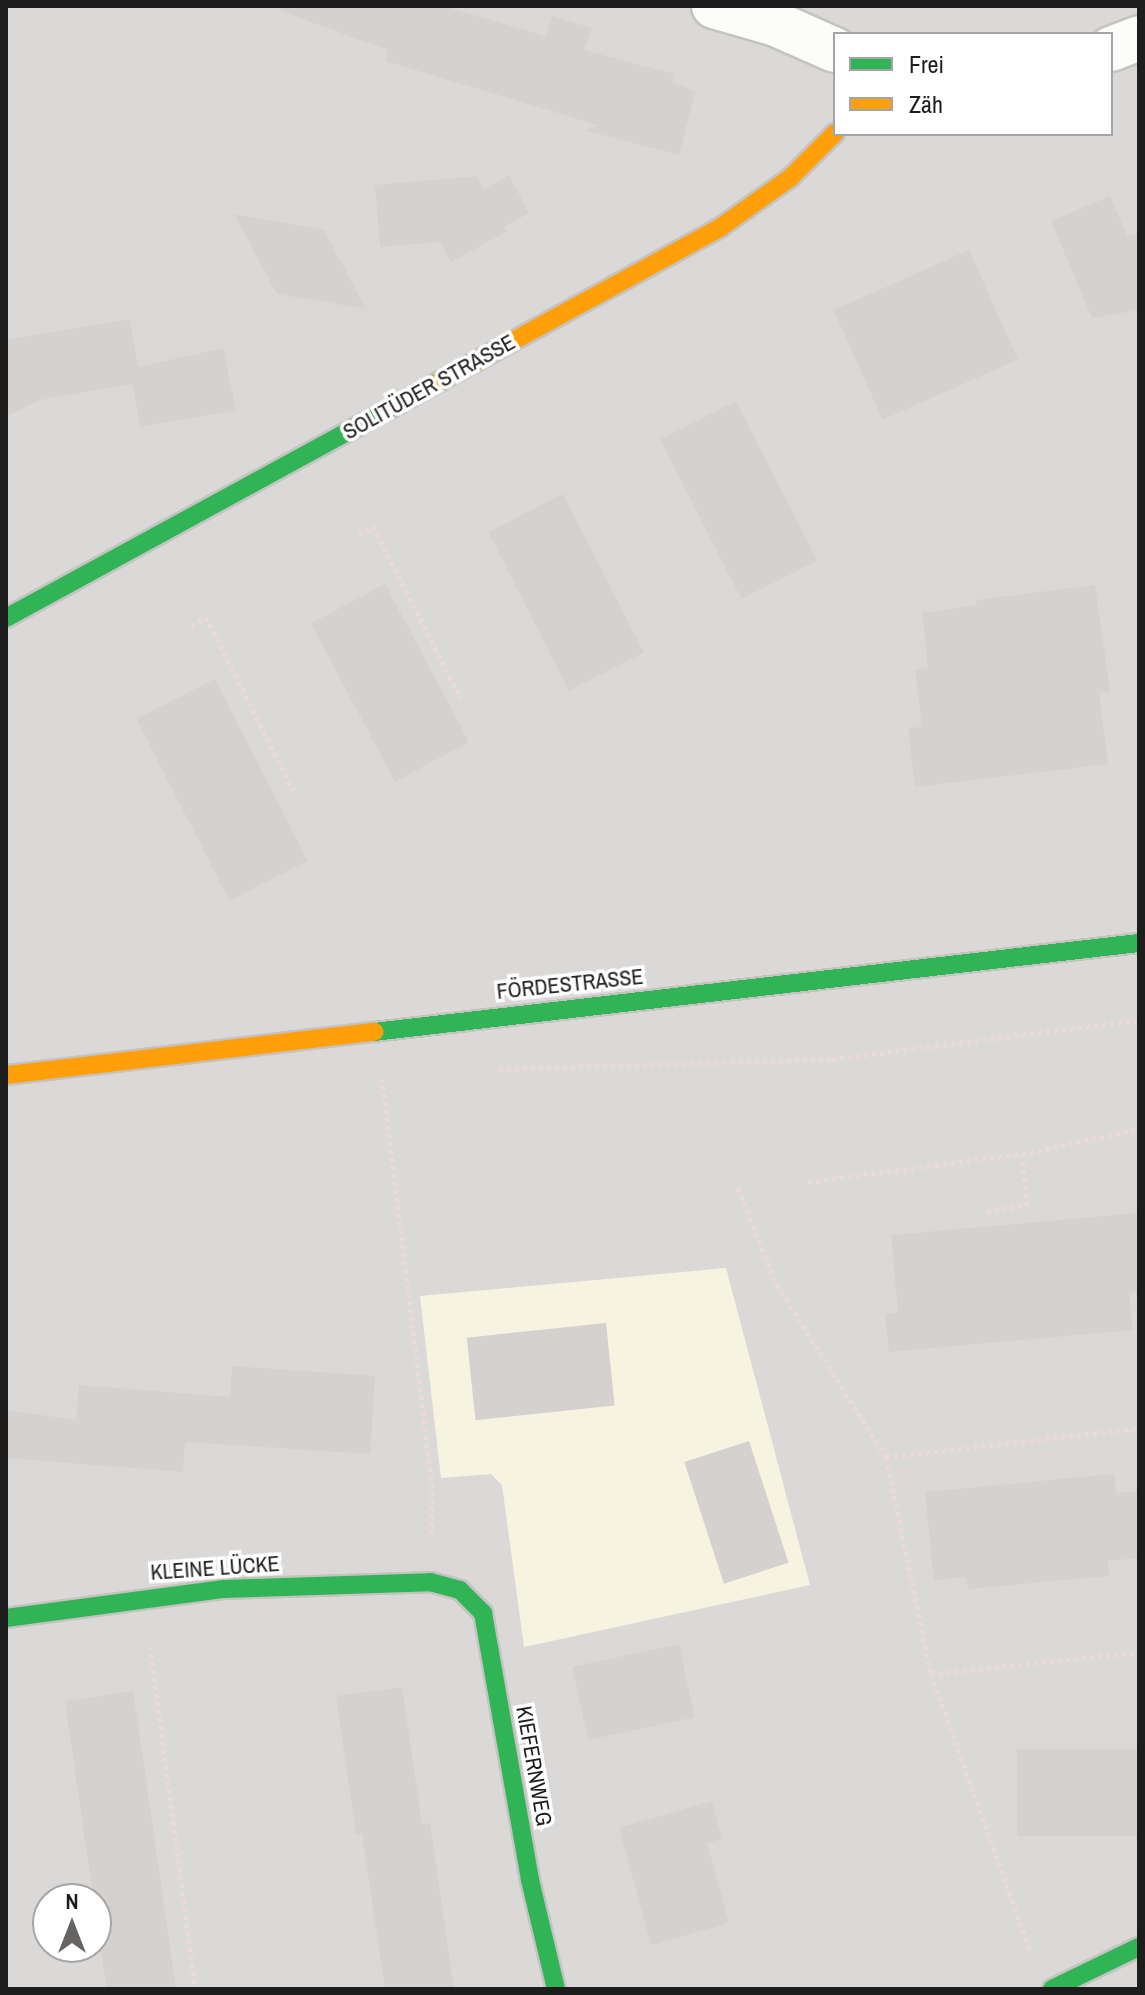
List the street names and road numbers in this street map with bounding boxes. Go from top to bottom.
street label: SOLITÜDER STRASSE [338,329,520,445]
street label: FÖRDESTRASSE [495,963,645,1005]
street label: KLEINE LÜCKE [150,1550,280,1586]
street label: KIEFERNWEG [510,1704,558,1828]

